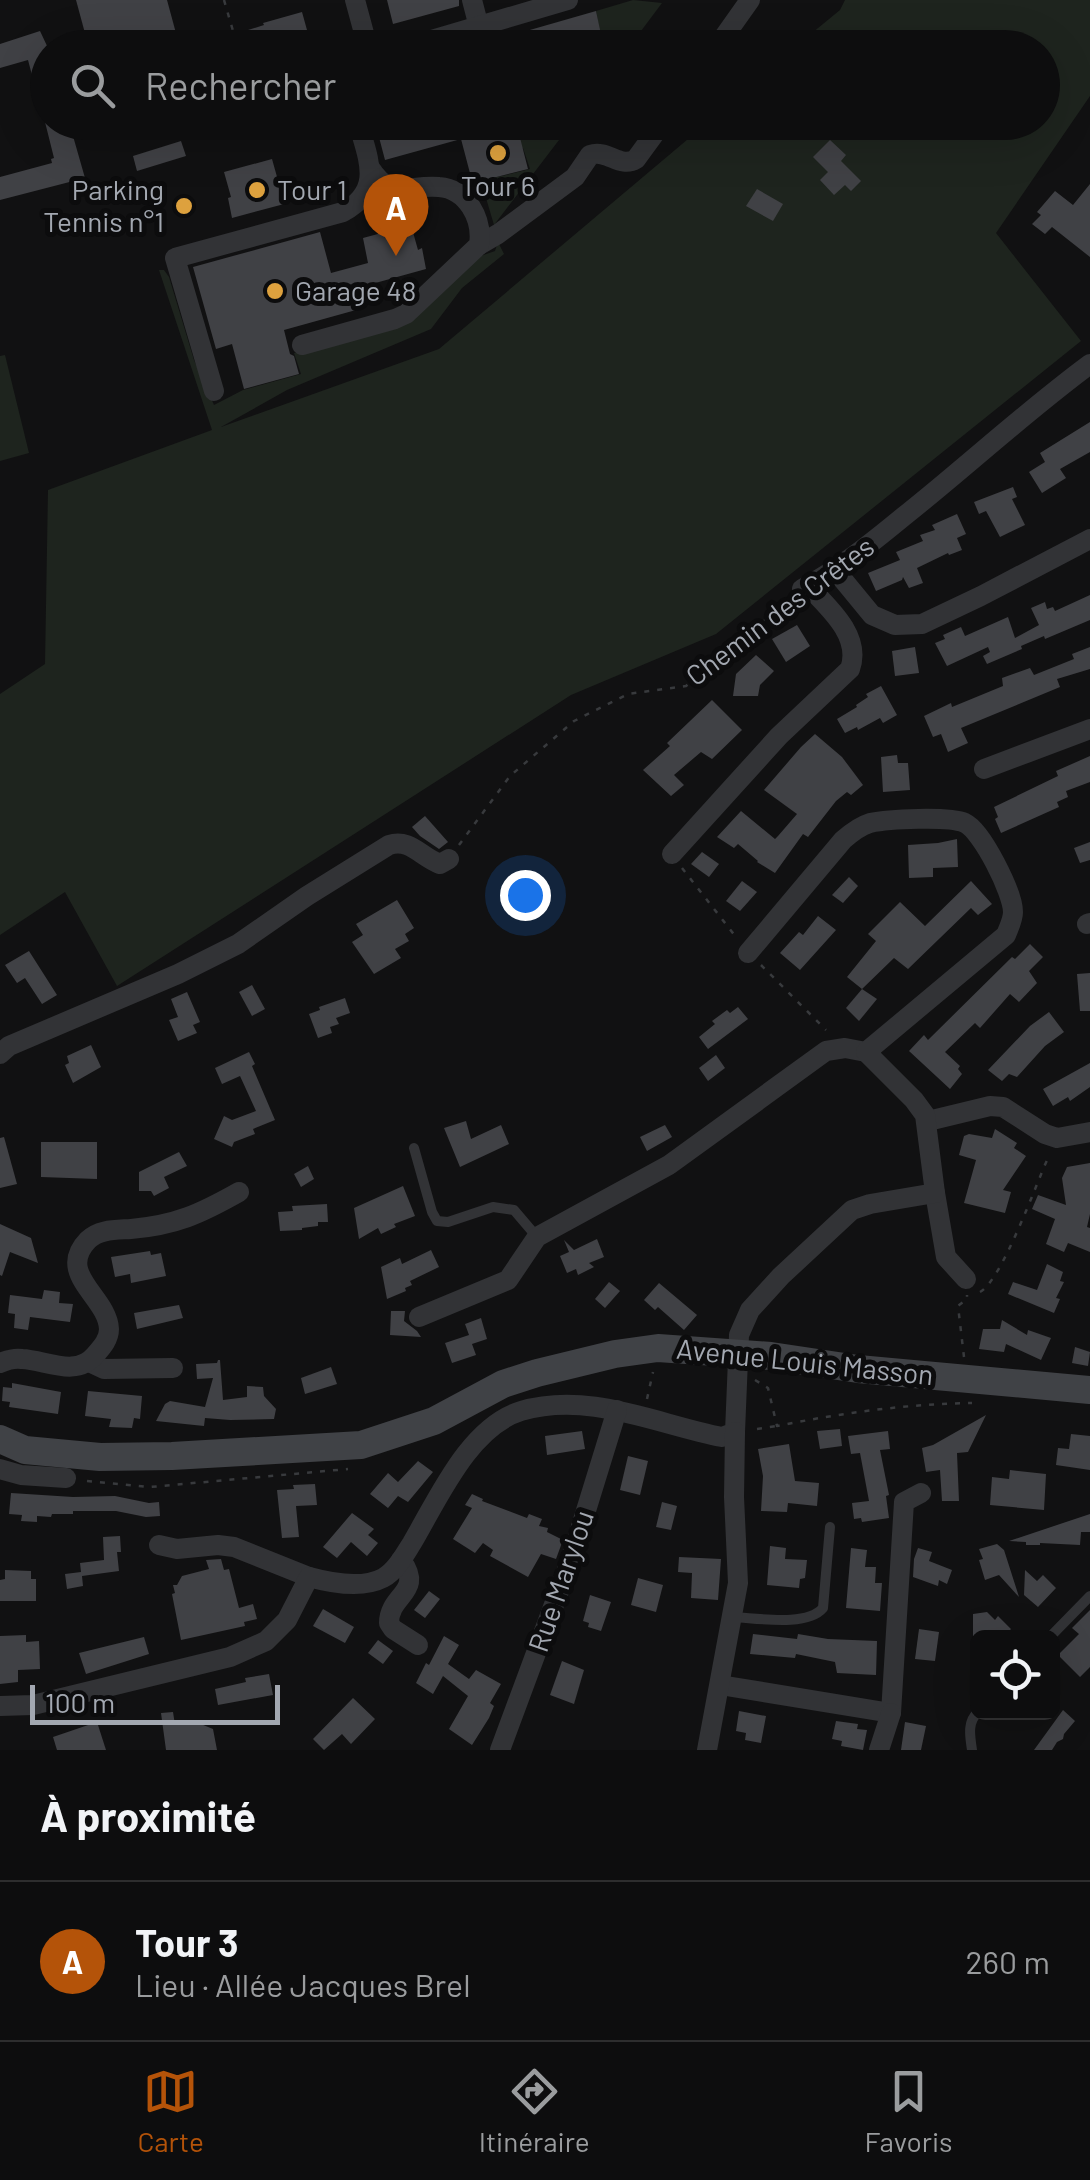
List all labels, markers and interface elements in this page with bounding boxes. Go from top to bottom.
search box [30,30,1060,140]
icon: search [65,58,120,113]
text: Rechercher [145,62,336,108]
marker: Tour 6 [487,142,509,164]
place label: Tour 6 [461,168,535,202]
place label: Parking Tennis n°1 [43,172,164,238]
place label: Tour 1 [277,172,347,206]
pin: A [364,174,428,256]
marker: Tour 1 [246,179,268,201]
marker: Parking Tennis n°1 [173,195,195,217]
place label: Garage 48 [295,273,416,307]
marker: Garage 48 [264,280,286,302]
street label: Chemin des Crêtes [679,528,880,692]
your location [500,870,551,921]
street label: Avenue Louis Masson [675,1331,935,1391]
street label: Rue Marylou [520,1505,600,1656]
map controls [970,1630,1060,1720]
button: locate [970,1630,1060,1720]
scale bar [30,1680,280,1724]
text: 100 m [45,1685,115,1719]
text: À proximité [40,1790,256,1840]
text: Tour 3 [135,1919,239,1965]
text: A [62,1942,83,1980]
text: 260 m [965,1942,1050,1980]
text: Lieu · Allée Jacques Brel [135,1965,471,2003]
tab: Carte [137,2064,204,2158]
tab: Itinéraire [479,2064,590,2158]
tab: Favoris [865,2064,953,2158]

